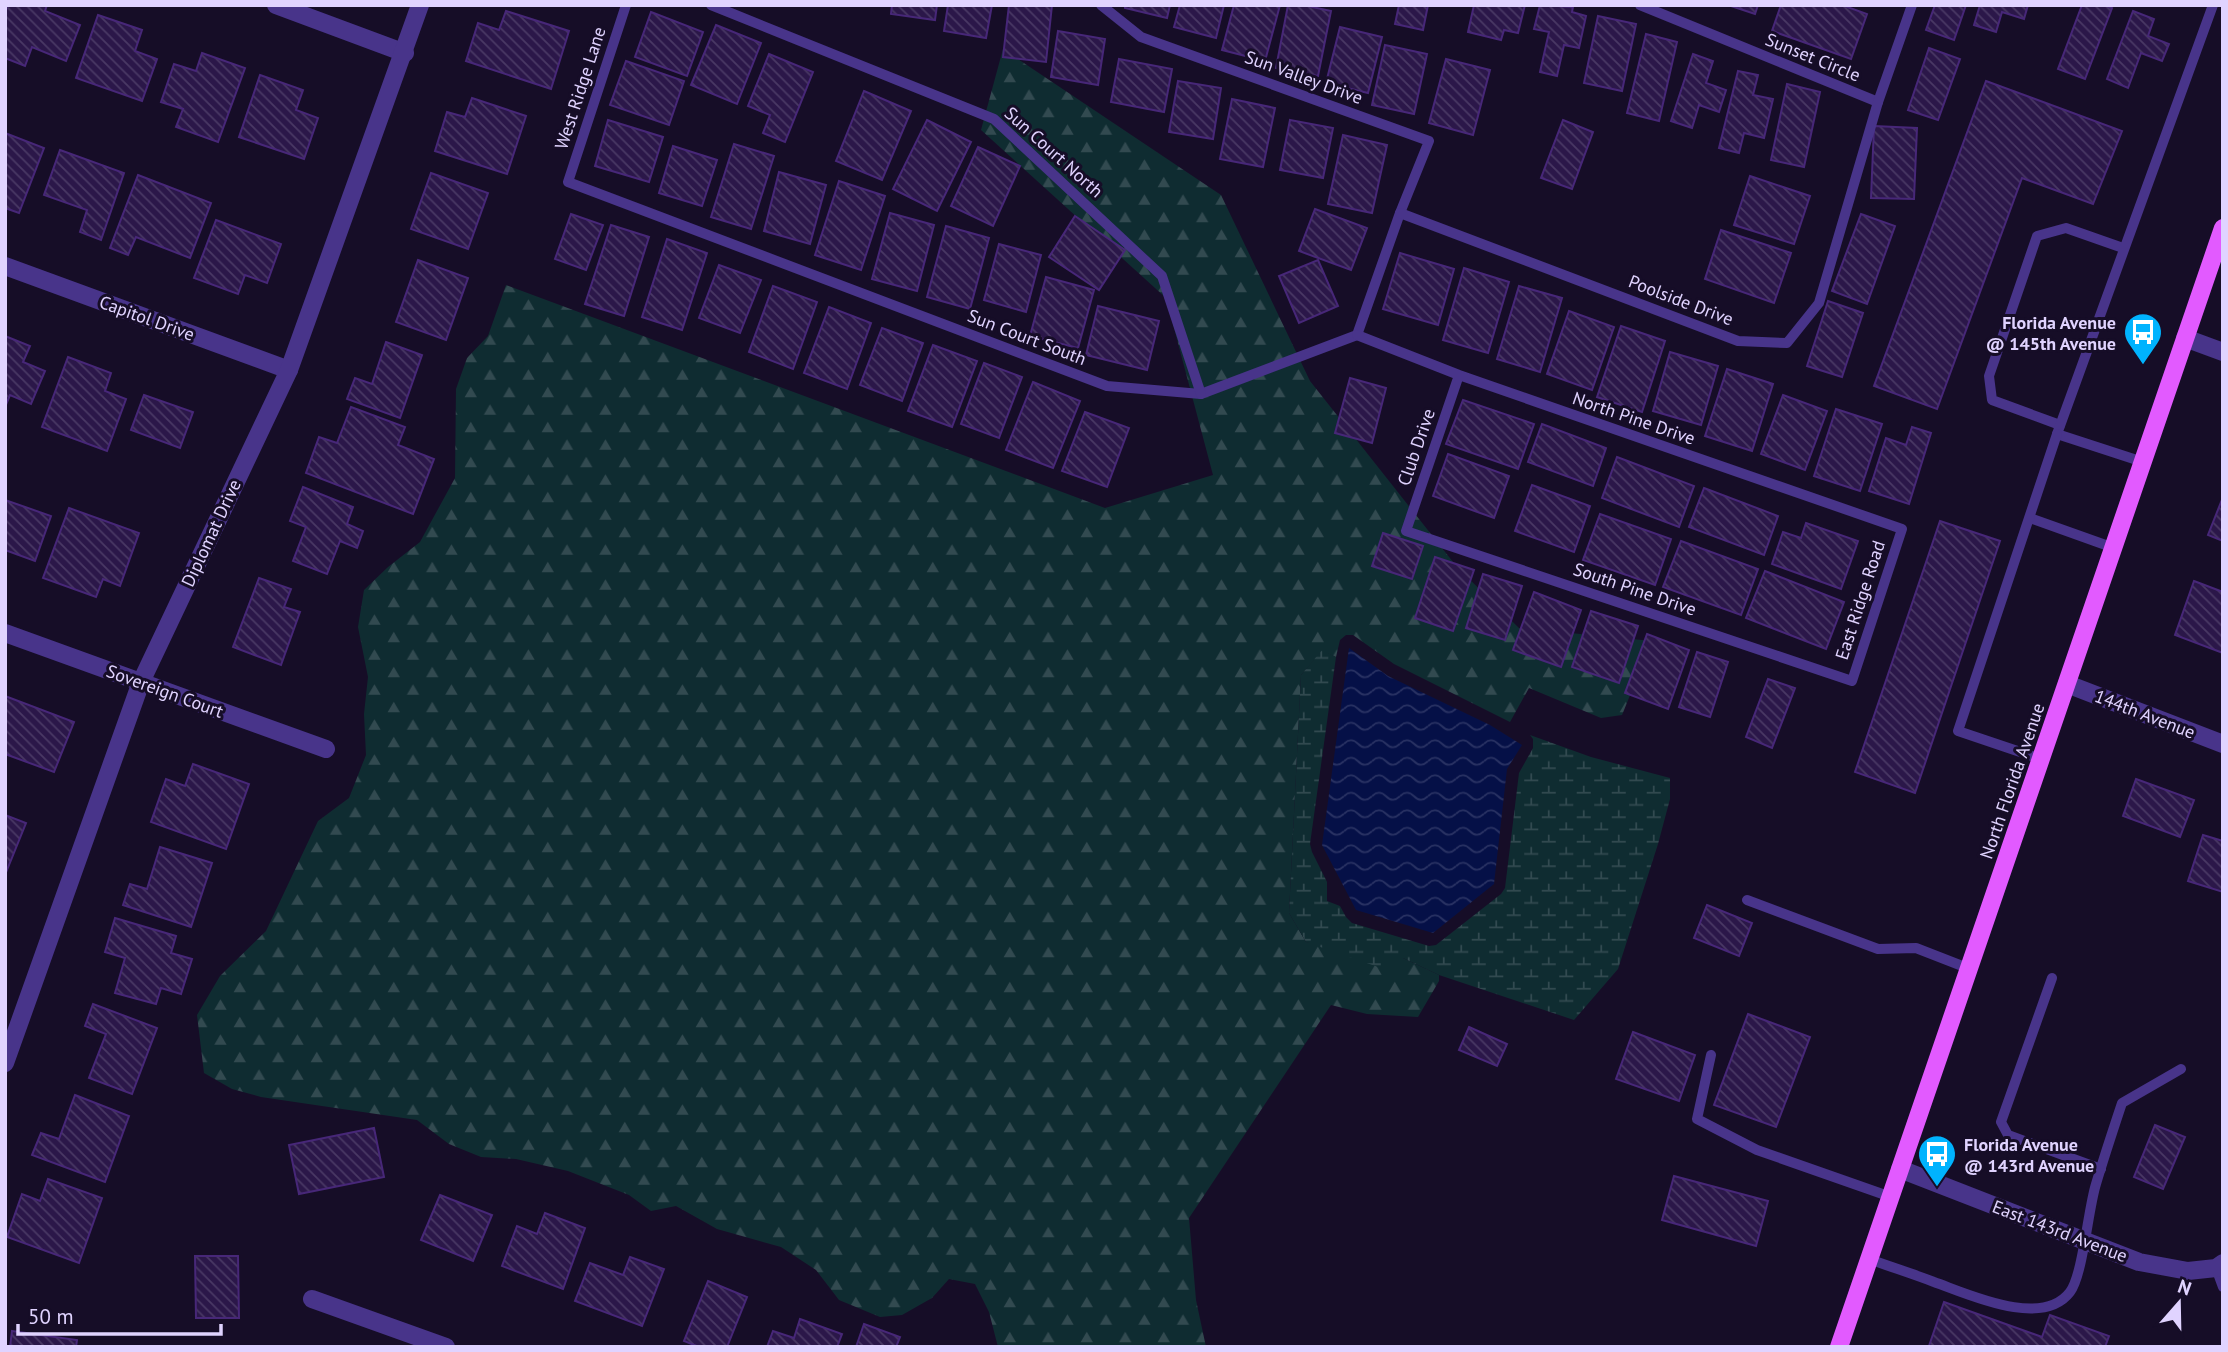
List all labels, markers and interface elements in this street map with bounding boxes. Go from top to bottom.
street label: West Ridge Lane [549,24,611,152]
street label: Sunset Circle [1762,28,1864,86]
street label: Sun Valley Drive [1242,45,1366,109]
street label: Sun Court North [1000,102,1108,202]
street label: Poolside Drive [1625,269,1737,331]
street label: Capitol Drive [96,290,198,346]
street label: Sun Court South [964,304,1090,370]
place label: Florida Avenue @ 145th Avenue [1986,311,2116,355]
bus stop icon: Florida Avenue @ 145th Avenue [2122,311,2164,366]
street label: North Pine Drive [1570,386,1698,450]
street label: Club Drive [1392,405,1440,489]
street label: Diplomat Drive [176,476,246,590]
street label: East Ridge Road [1830,537,1890,663]
street label: South Pine Drive [1570,557,1700,621]
street label: Sovereign Court [103,659,227,723]
street label: 144th Avenue [2091,684,2199,744]
street label: North Florida Avenue [1975,700,2049,862]
bus stop icon: Florida Avenue @ 143rd Avenue [1916,1133,1958,1188]
place label: Florida Avenue @ 143rd Avenue [1964,1133,2094,1177]
street label: East 143rd Avenue [1989,1195,2131,1267]
north arrow [2144,1268,2214,1338]
text: N [2175,1274,2195,1300]
scale bar [18,1292,220,1336]
text: 50 m [28,1303,74,1330]

